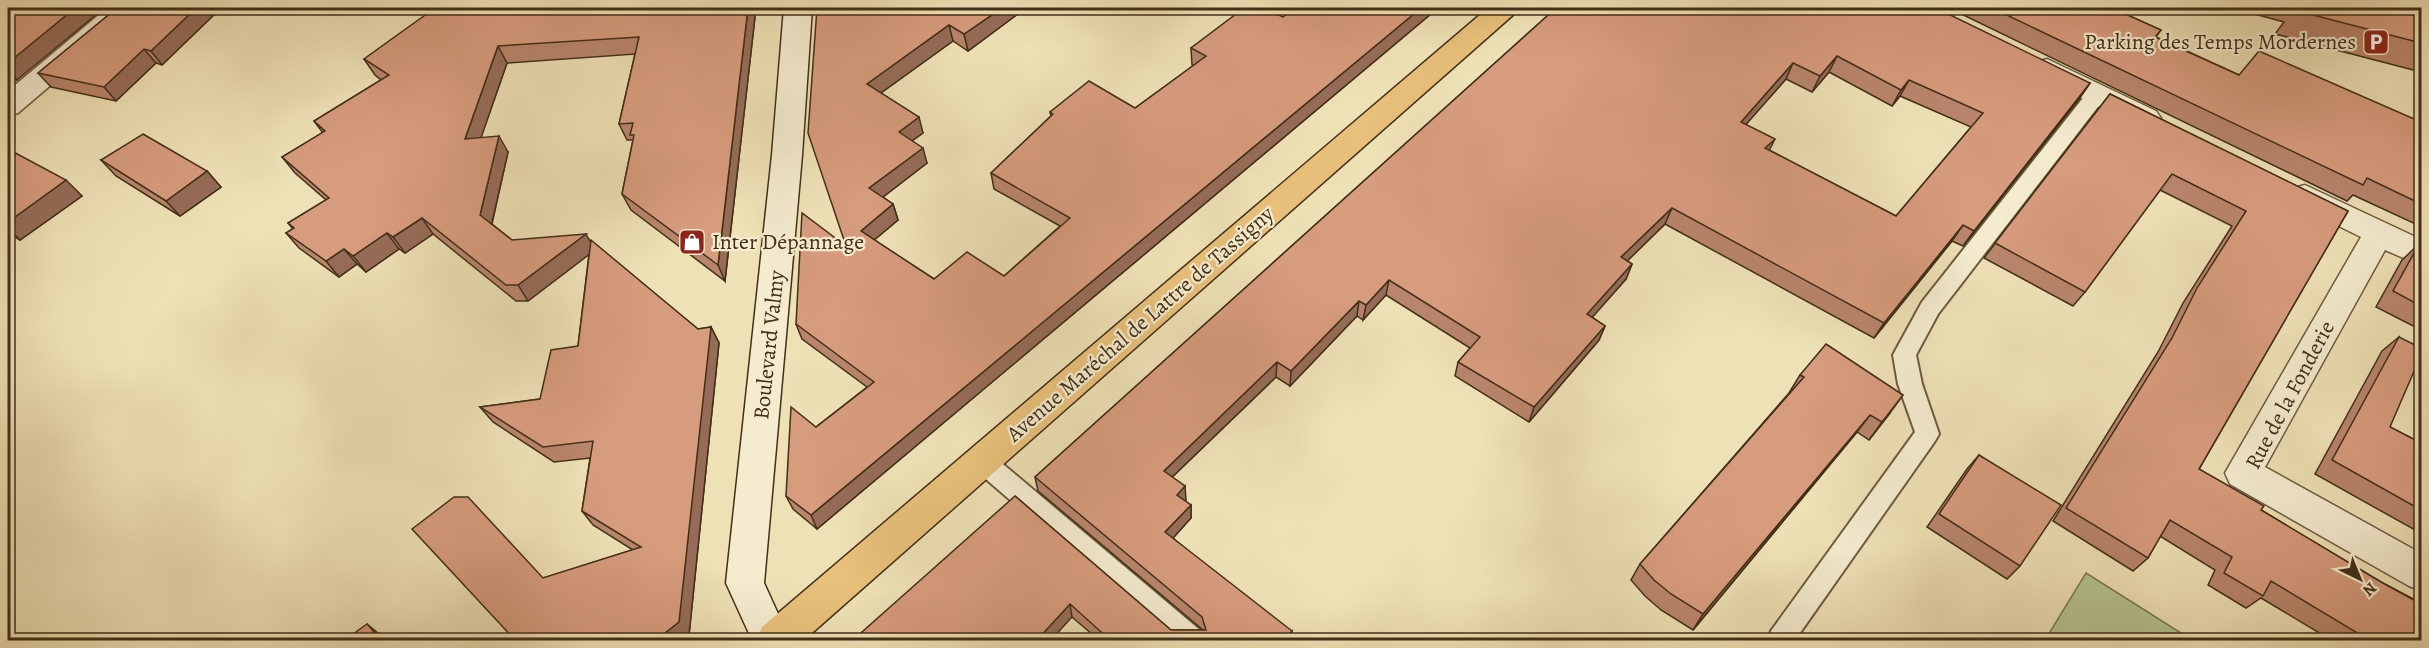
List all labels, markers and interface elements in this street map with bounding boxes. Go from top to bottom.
place label: Parking des Temps Mordernes [2084,27,2356,57]
parking icon: Parking des Temps Mordernes [2361,27,2391,57]
street label: Avenue Maréchal de Lattre de Tassigny [999,199,1280,449]
shop icon: Inter Dépannage [677,227,707,257]
place label: Inter Dépannage [712,227,864,257]
street label: Boulevard Valmy [746,269,792,421]
street label: Rue de la Fonderie [2238,315,2342,475]
north arrow [2330,549,2390,609]
text: N [2358,577,2381,601]

